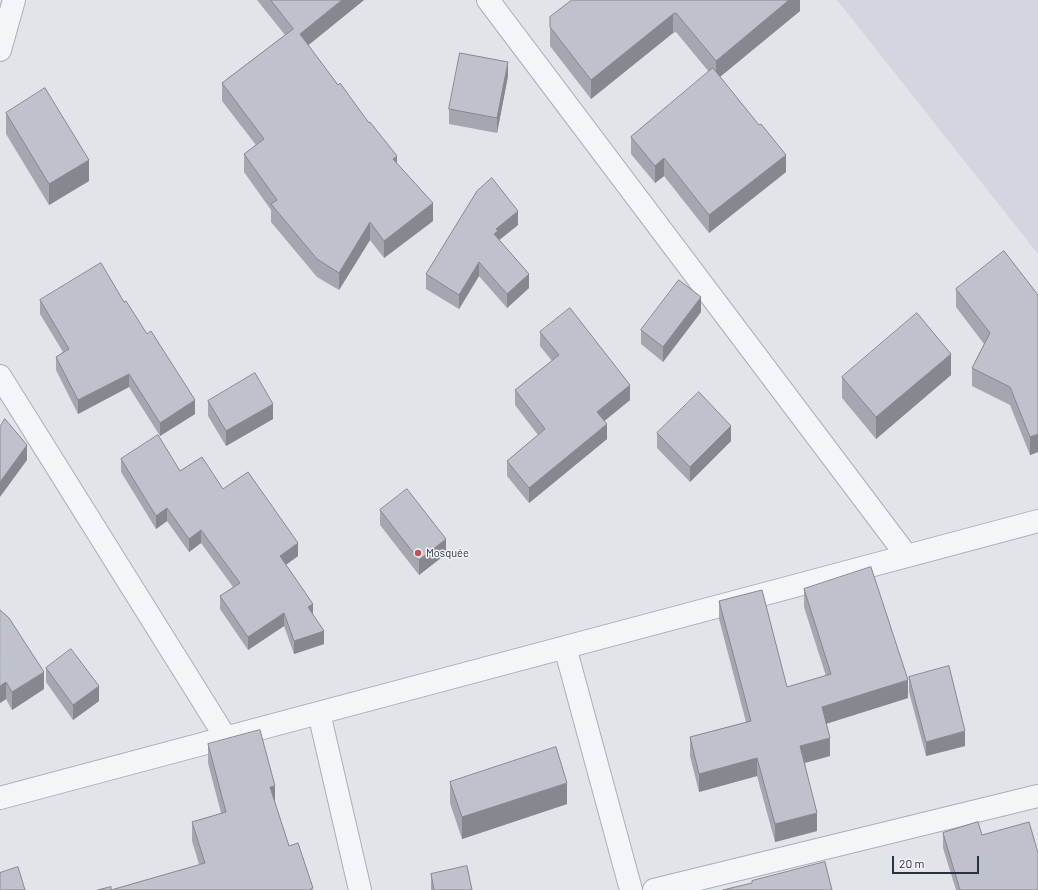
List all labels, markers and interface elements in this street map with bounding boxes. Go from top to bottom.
place label: Mosquée [426,546,469,560]
marker: Mosquée [413,548,423,558]
scale bar [894,848,981,874]
text: 20 m [899,856,925,870]

